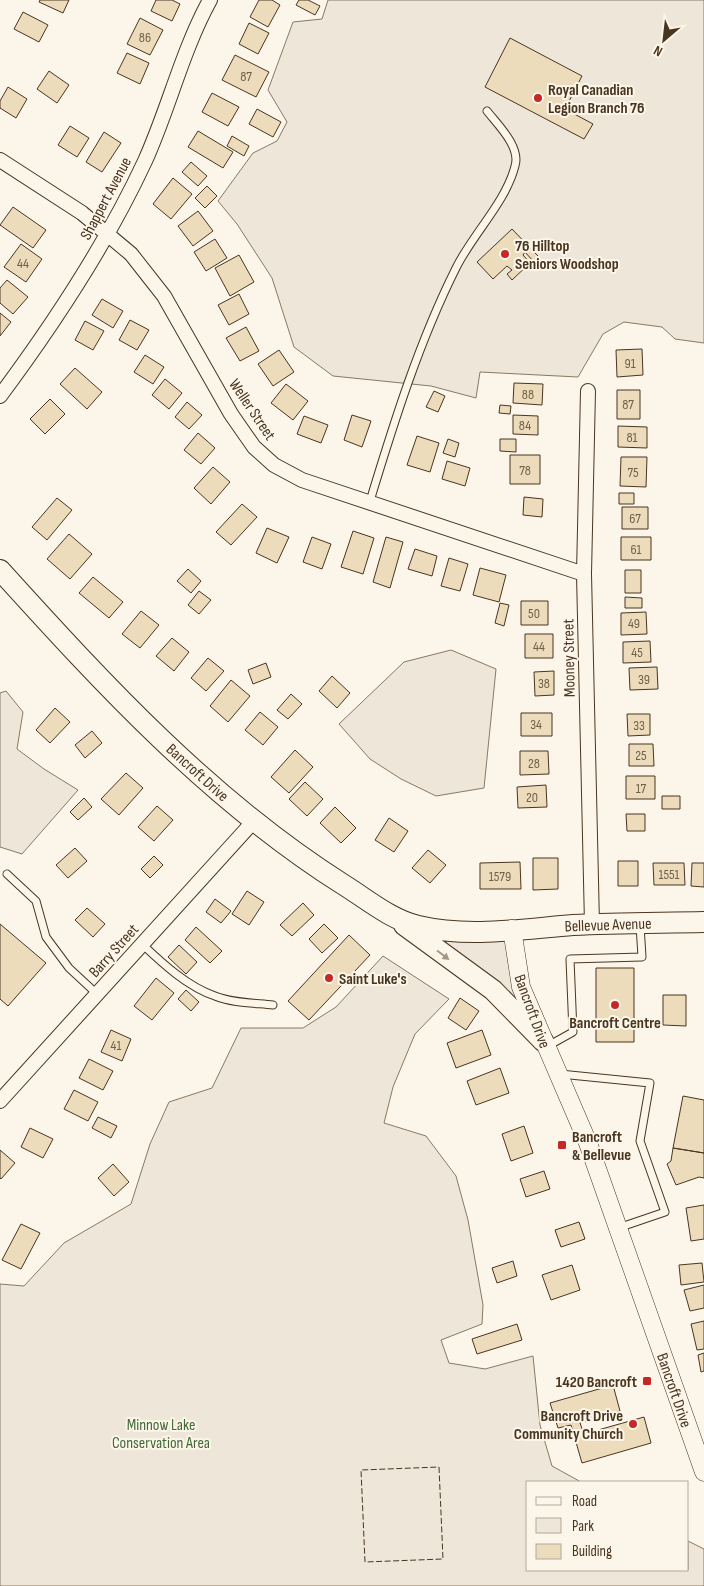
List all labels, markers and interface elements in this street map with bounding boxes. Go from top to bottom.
north arrow [639,15,689,65]
house number: 86 [139,29,151,46]
text: N [651,42,665,60]
house number: 87 [240,68,252,85]
place label: Royal Canadian Legion Branch 76 [548,81,645,118]
marker: Royal Canadian Legion Branch 76 [532,92,544,104]
street label: Shappert Avenue [77,154,136,243]
place label: 76 Hilltop Seniors Woodshop [515,237,619,274]
marker: 76 Hilltop Seniors Woodshop [499,248,511,260]
house number: 44 [17,255,29,272]
house number: 91 [624,355,636,372]
street label: Weller Street [224,376,279,444]
house number: 88 [522,386,534,403]
house number: 87 [622,396,634,413]
house number: 84 [519,417,531,434]
house number: 81 [626,429,638,446]
house number: 78 [519,462,531,479]
house number: 75 [627,464,639,481]
house number: 67 [629,510,641,527]
house number: 61 [630,541,642,558]
house number: 50 [528,605,540,622]
house number: 49 [628,615,640,632]
street label: Mooney Street [559,618,580,697]
house number: 44 [533,638,545,655]
house number: 45 [631,644,643,661]
house number: 39 [638,671,650,688]
house number: 38 [538,675,550,692]
house number: 34 [530,716,542,733]
house number: 33 [633,717,645,734]
street label: Bancroft Drive [162,740,232,806]
house number: 25 [635,747,647,764]
house number: 28 [528,755,540,772]
house number: 17 [636,780,647,797]
house number: 20 [526,789,538,806]
house number: 1551 [658,866,680,883]
house number: 1579 [489,868,511,885]
street label: Bellevue Avenue [564,914,652,937]
street label: Barry Street [85,920,143,982]
one-way arrow [436,949,449,960]
place label: Saint Luke's [339,970,407,989]
marker: Saint Luke's [323,972,335,984]
street label: Bancroft Drive [509,972,554,1051]
marker: Bancroft Centre [609,999,621,1011]
place label: Bancroft Centre [569,1014,661,1033]
house number: 41 [111,1037,121,1054]
place label: Bancroft & Bellevue [572,1128,631,1165]
marker: Bancroft & Bellevue [556,1139,568,1151]
street label: Bancroft Drive [652,1351,695,1430]
place label: 1420 Bancroft [556,1373,637,1392]
marker: 1420 Bancroft [641,1375,653,1387]
place label: Bancroft Drive Community Church [514,1407,623,1444]
park label: Minnow Lake Conservation Area [112,1416,210,1453]
marker: Bancroft Drive Community Church [627,1418,639,1430]
legend [526,1481,689,1571]
text: Road [572,1492,597,1511]
text: Park [572,1517,594,1536]
text: Building [572,1542,612,1561]

